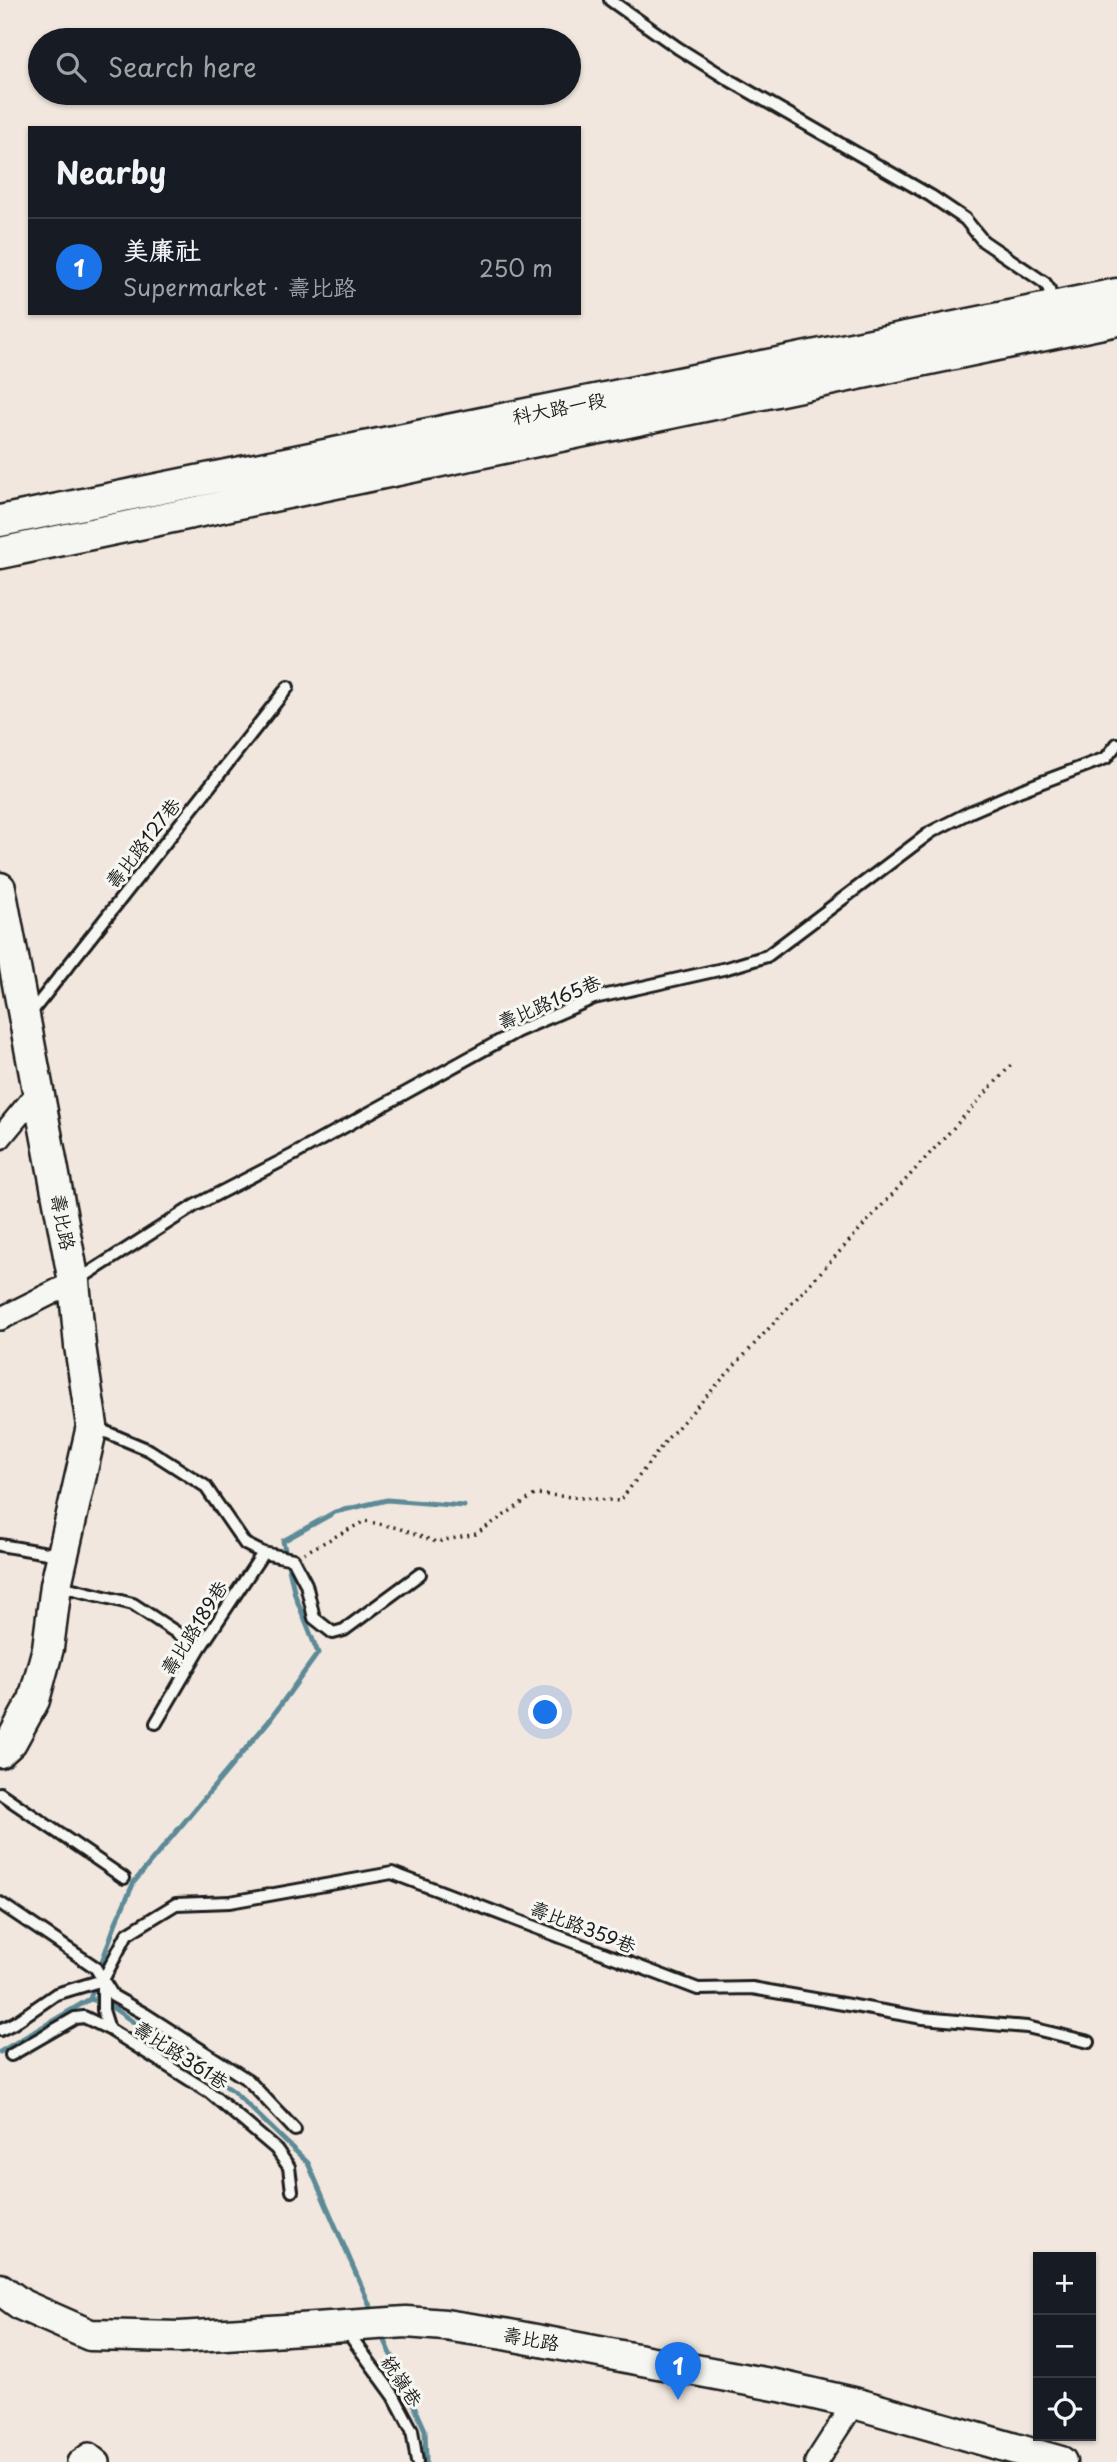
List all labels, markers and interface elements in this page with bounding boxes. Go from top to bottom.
search box [28,28,581,105]
text: Search here [108,47,257,86]
icon: search [52,48,90,86]
text: Nearby [56,149,166,194]
text: 美廉社 [123,230,201,269]
text: 1 [74,250,85,285]
text: 250 m [479,250,553,285]
text: Supermarket · 壽比路 [123,269,356,304]
street label: 科大路一段 [510,384,608,430]
street label: 壽比路127巷 [98,791,187,894]
street label: 壽比路165巷 [493,967,605,1035]
street label: 壽比路 [45,1191,83,1252]
street label: 壽比路189巷 [153,1575,233,1680]
your location [528,1695,562,1729]
street label: 壽比路359巷 [526,1893,641,1959]
street label: 壽比路361巷 [128,2013,235,2095]
map controls [1033,2252,1096,2441]
button: + [1033,2252,1096,2315]
button: − [1033,2315,1096,2378]
street label: 壽比路 [501,2319,562,2357]
pin: 1 [655,2342,701,2400]
street label: 統嶺巷 [376,2349,430,2412]
button: locate [1033,2378,1096,2441]

